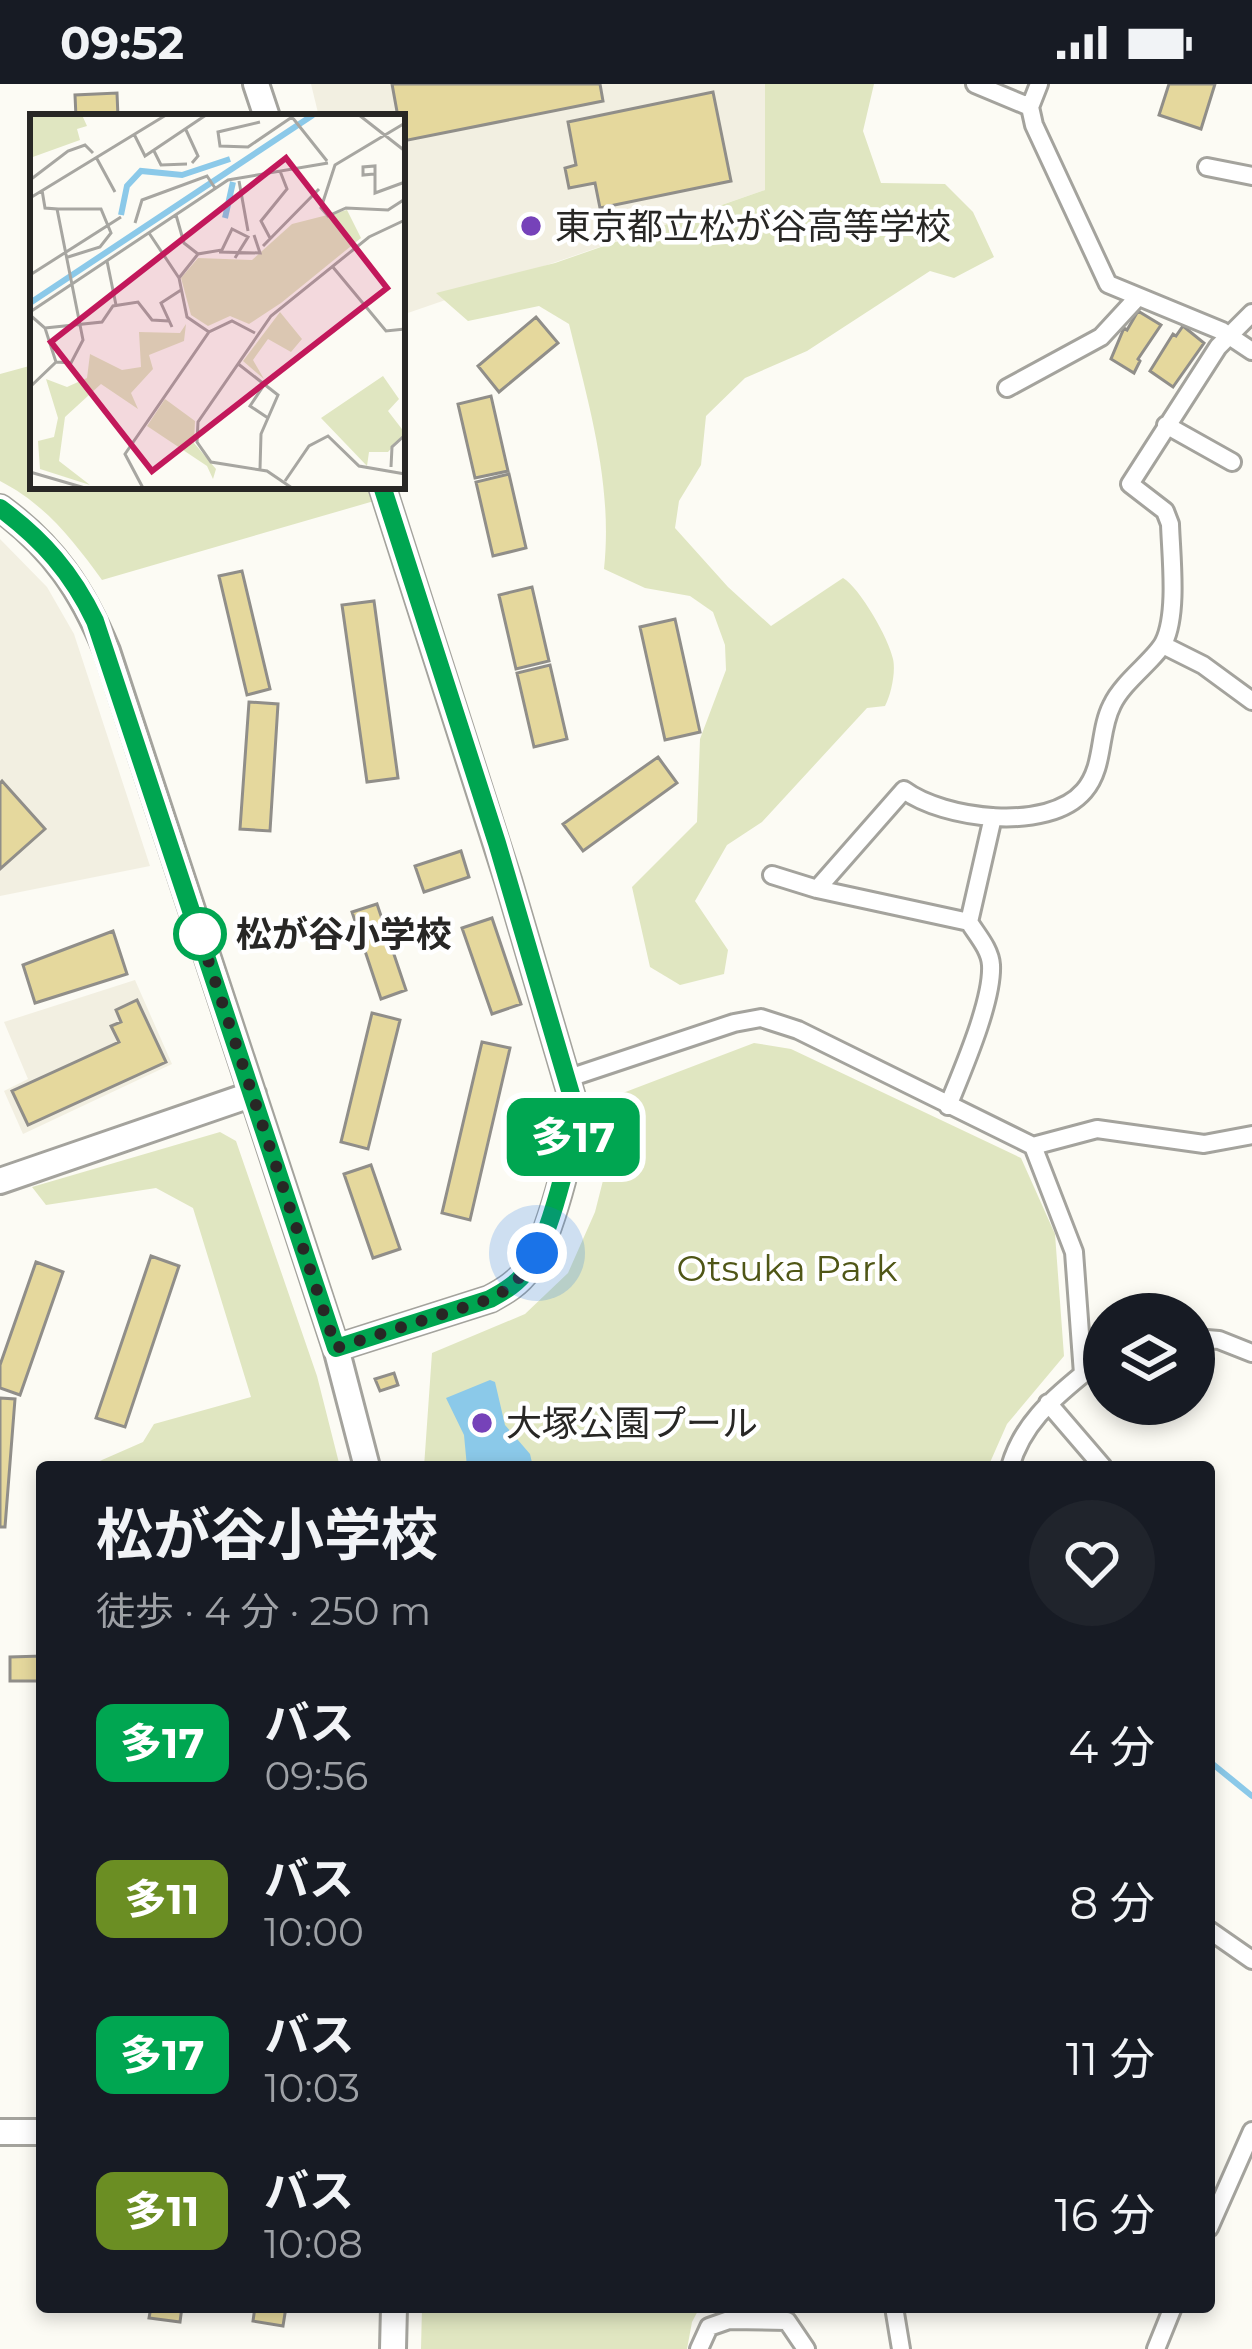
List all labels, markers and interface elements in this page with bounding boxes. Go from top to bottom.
text: 09:52 [60,15,184,70]
inset map [30,114,405,489]
place label: 東京都立松が谷高等学校 [555,204,951,248]
marker: 東京都立松が谷高等学校 [518,213,544,239]
marker: 松が谷小学校 [175,909,225,959]
place label: 松が谷小学校 [236,912,452,956]
line badge: 多17 [504,1098,642,1176]
text: 多17 [531,1111,615,1163]
your location [507,1223,567,1283]
park label: Otsuka Park [677,1246,898,1290]
map controls [1083,1293,1215,1425]
button: layers [1083,1293,1215,1425]
place label: 大塚公園プール [506,1401,758,1445]
marker: 大塚公園プール [469,1410,495,1436]
text: 松が谷小学校 [96,1500,438,1569]
button: heart [1029,1500,1155,1626]
text: 徒歩 · 4 分 · 250 m [96,1587,431,1635]
text: バス [265,1695,355,1750]
text: 多17 [120,1717,205,1769]
text: 4 分 [1068,1719,1155,1774]
text: 09:56 [265,1752,368,1800]
text: バス [264,1851,354,1906]
text: 多11 [125,1873,199,1925]
text: 8 分 [1069,1875,1155,1930]
text: 10:00 [264,1908,364,1956]
text: バス [265,2007,355,2062]
text: 多17 [120,2029,205,2081]
text: 11 分 [1066,2031,1155,2086]
text: 10:03 [265,2064,360,2112]
text: バス [264,2163,354,2218]
text: 多11 [125,2185,199,2237]
text: 16 分 [1055,2187,1155,2242]
text: 10:08 [264,2220,363,2268]

